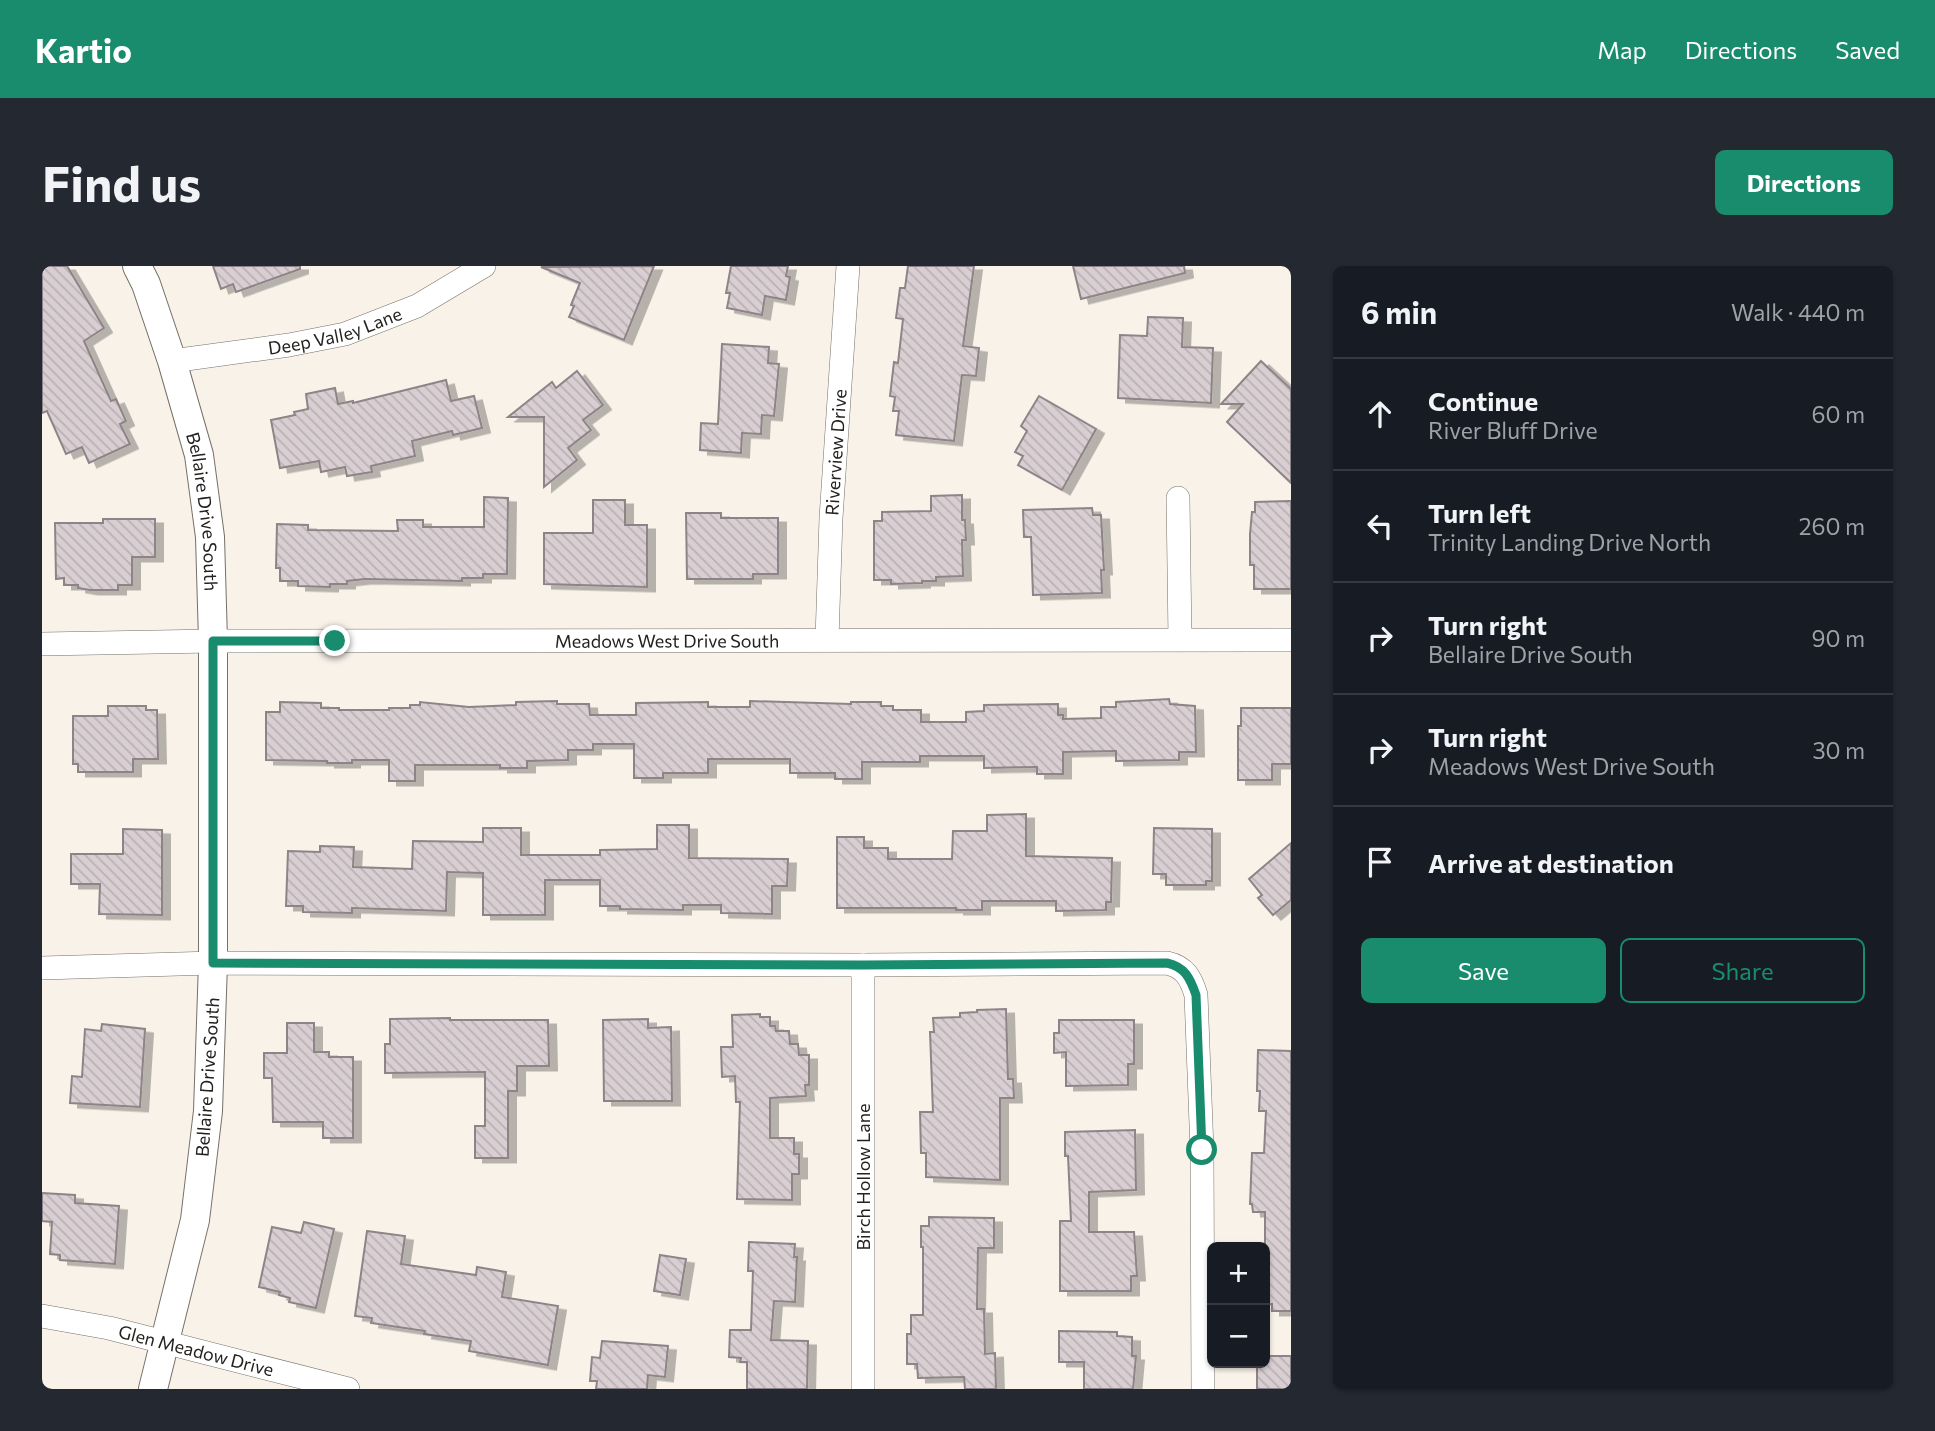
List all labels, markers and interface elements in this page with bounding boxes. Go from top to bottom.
text: Kartio [35,29,132,70]
text: Map [1597,35,1647,64]
text: Directions [1685,35,1797,64]
text: Saved [1835,35,1900,64]
button: Directions [1715,150,1893,215]
text: Find us [42,152,201,212]
text: 6 min [1361,293,1437,330]
text: Walk · 440 m [1731,298,1865,326]
street label: Deep Valley Lane [267,302,405,359]
text: Continue [1428,385,1538,416]
street label: Riverview Drive [820,388,851,516]
icon: ahead [1361,395,1399,433]
text: 60 m [1812,400,1865,428]
text: River Bluff Drive [1428,416,1598,444]
street label: Bellaire Drive South [182,430,223,592]
text: Turn left [1428,497,1531,528]
icon: left [1361,507,1399,545]
text: 260 m [1799,512,1865,540]
text: Trinity Landing Drive North [1428,528,1711,556]
text: Turn right [1428,609,1547,640]
icon: right [1361,619,1399,657]
text: 90 m [1812,624,1865,652]
route end [319,625,350,656]
street label: Meadows West Drive South [555,629,779,652]
text: Bellaire Drive South [1428,640,1633,668]
text: Turn right [1428,721,1547,752]
icon: right [1361,731,1399,769]
text: 30 m [1812,736,1865,764]
text: Meadows West Drive South [1428,752,1715,780]
icon: arrive [1361,843,1399,881]
text: Arrive at destination [1428,847,1674,878]
button: Save [1361,938,1606,1003]
button: Share [1620,938,1865,1003]
street label: Bellaire Drive South [190,996,224,1158]
street label: Birch Hollow Lane [852,1104,874,1251]
route start [1186,1134,1217,1165]
map controls [1207,1242,1270,1368]
button: + [1207,1242,1270,1305]
button: − [1207,1305,1270,1368]
street label: Glen Meadow Drive [116,1320,276,1381]

